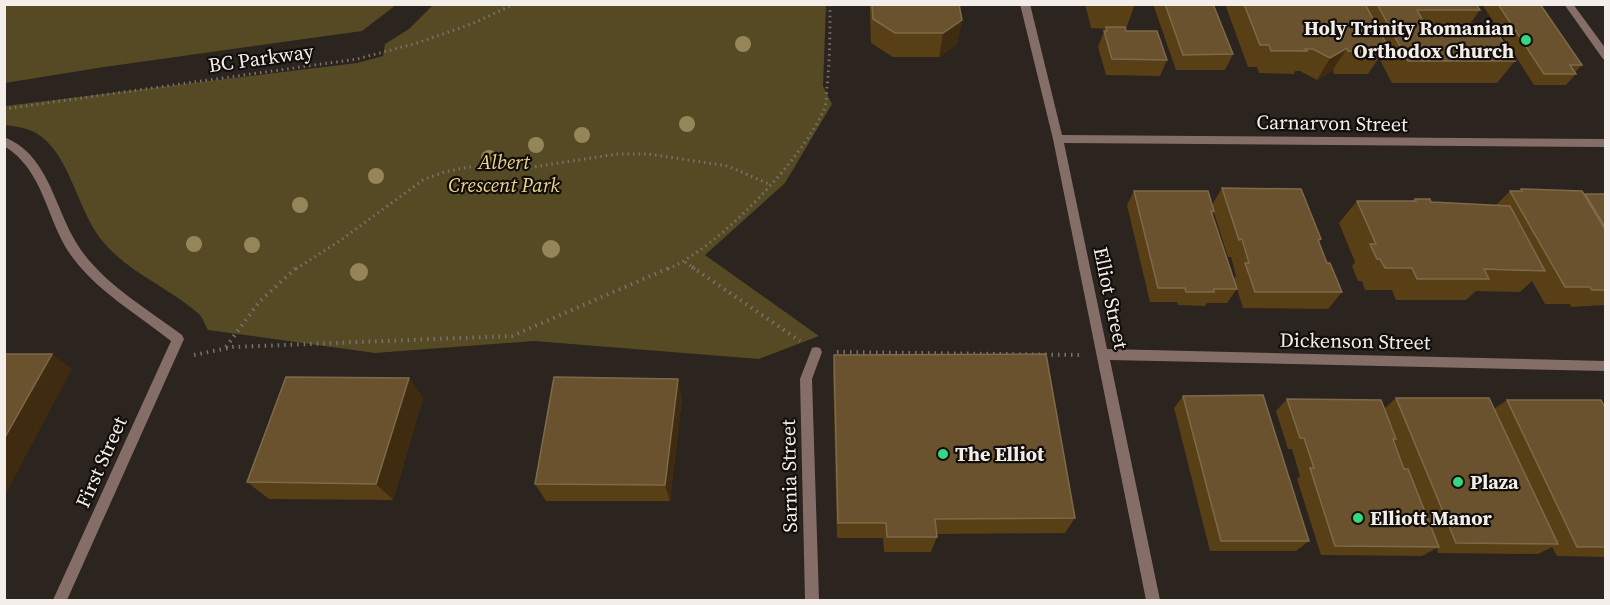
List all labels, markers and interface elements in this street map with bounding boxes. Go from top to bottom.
place label: Holy Trinity Romanian Orthodox Church [1304,14,1514,65]
marker: Holy Trinity Romanian Orthodox Church [1519,33,1533,47]
street label: BC Parkway [207,37,316,79]
street label: Carnarvon Street [1256,108,1408,138]
park label: Albert Crescent Park [448,148,560,199]
street label: Elliot Street [1087,244,1136,352]
street label: Dickenson Street [1279,326,1431,356]
street label: First Street [68,411,134,512]
street label: Sarnia Street [774,419,804,533]
place label: The Elliot [955,440,1045,468]
marker: The Elliot [936,447,950,461]
place label: Plaza [1470,468,1519,496]
marker: Plaza [1451,475,1465,489]
place label: Elliott Manor [1370,504,1493,532]
marker: Elliott Manor [1351,511,1365,525]

